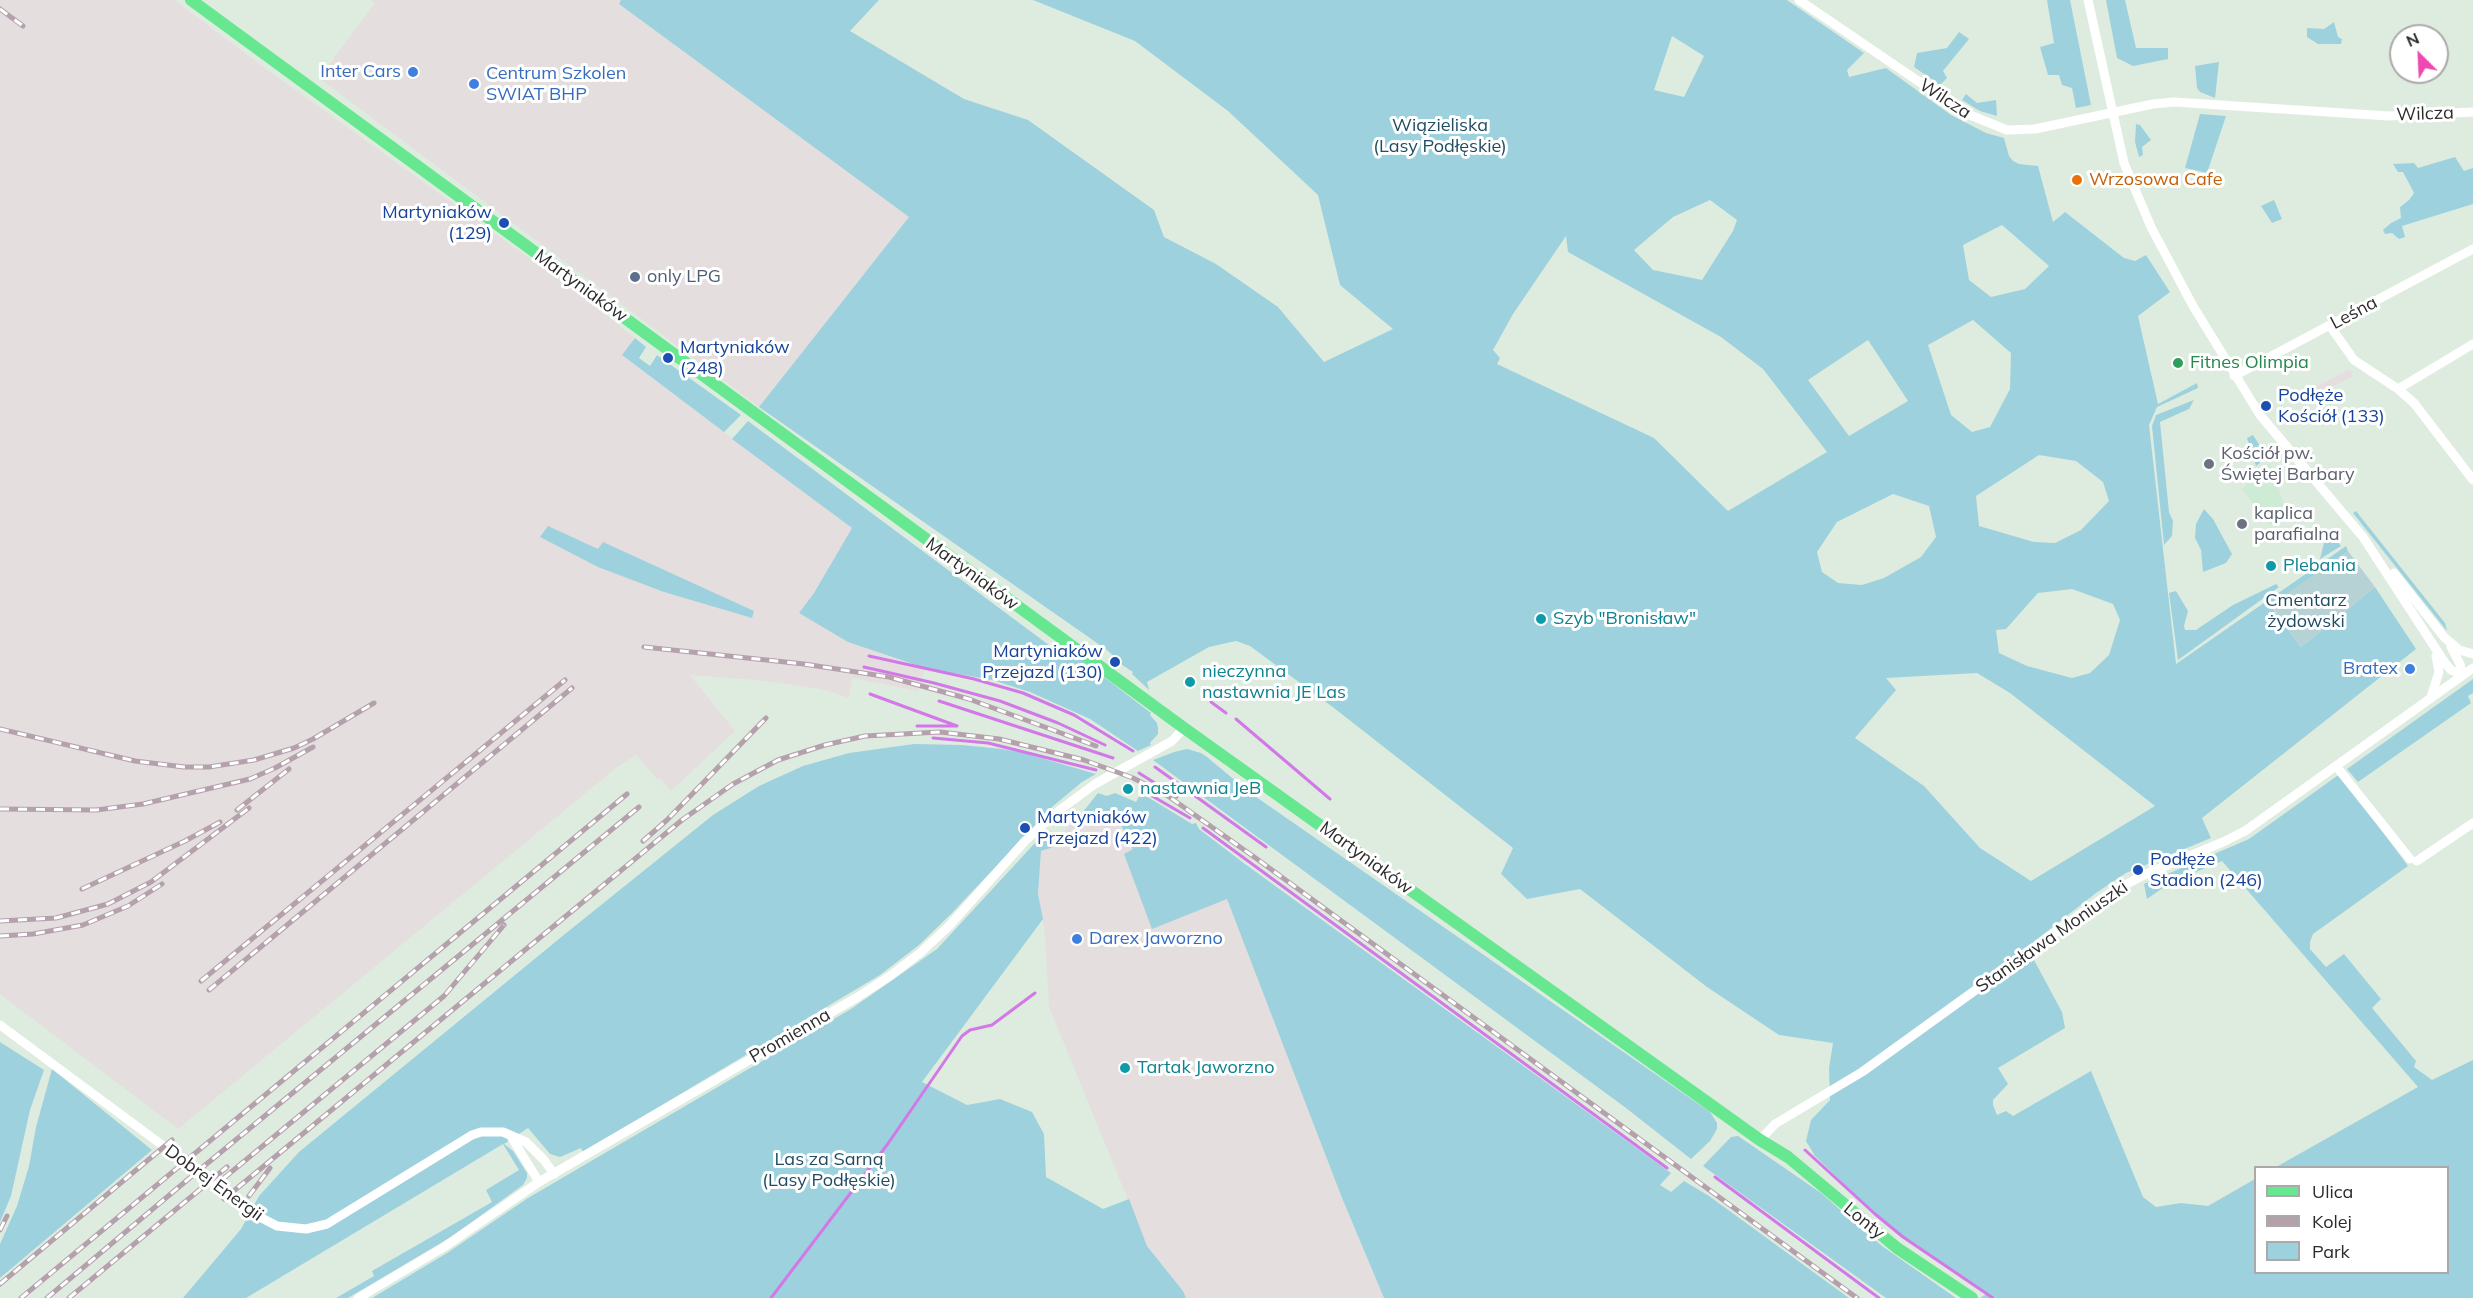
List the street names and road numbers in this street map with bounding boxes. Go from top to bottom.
street label: Wilcza [1915,74,1975,124]
street label: Wilcza [2396,102,2454,126]
street label: Martyniaków [530,245,632,327]
street label: Leśna [2327,292,2381,334]
street label: Martyniaków [921,533,1023,615]
street label: Martyniaków [1315,817,1417,899]
street label: Stanisława Moniuszki [1972,876,2132,998]
street label: Promienna [746,1004,834,1068]
street label: Dobrej Energii [161,1140,267,1226]
street label: Lonty [1839,1198,1889,1244]

